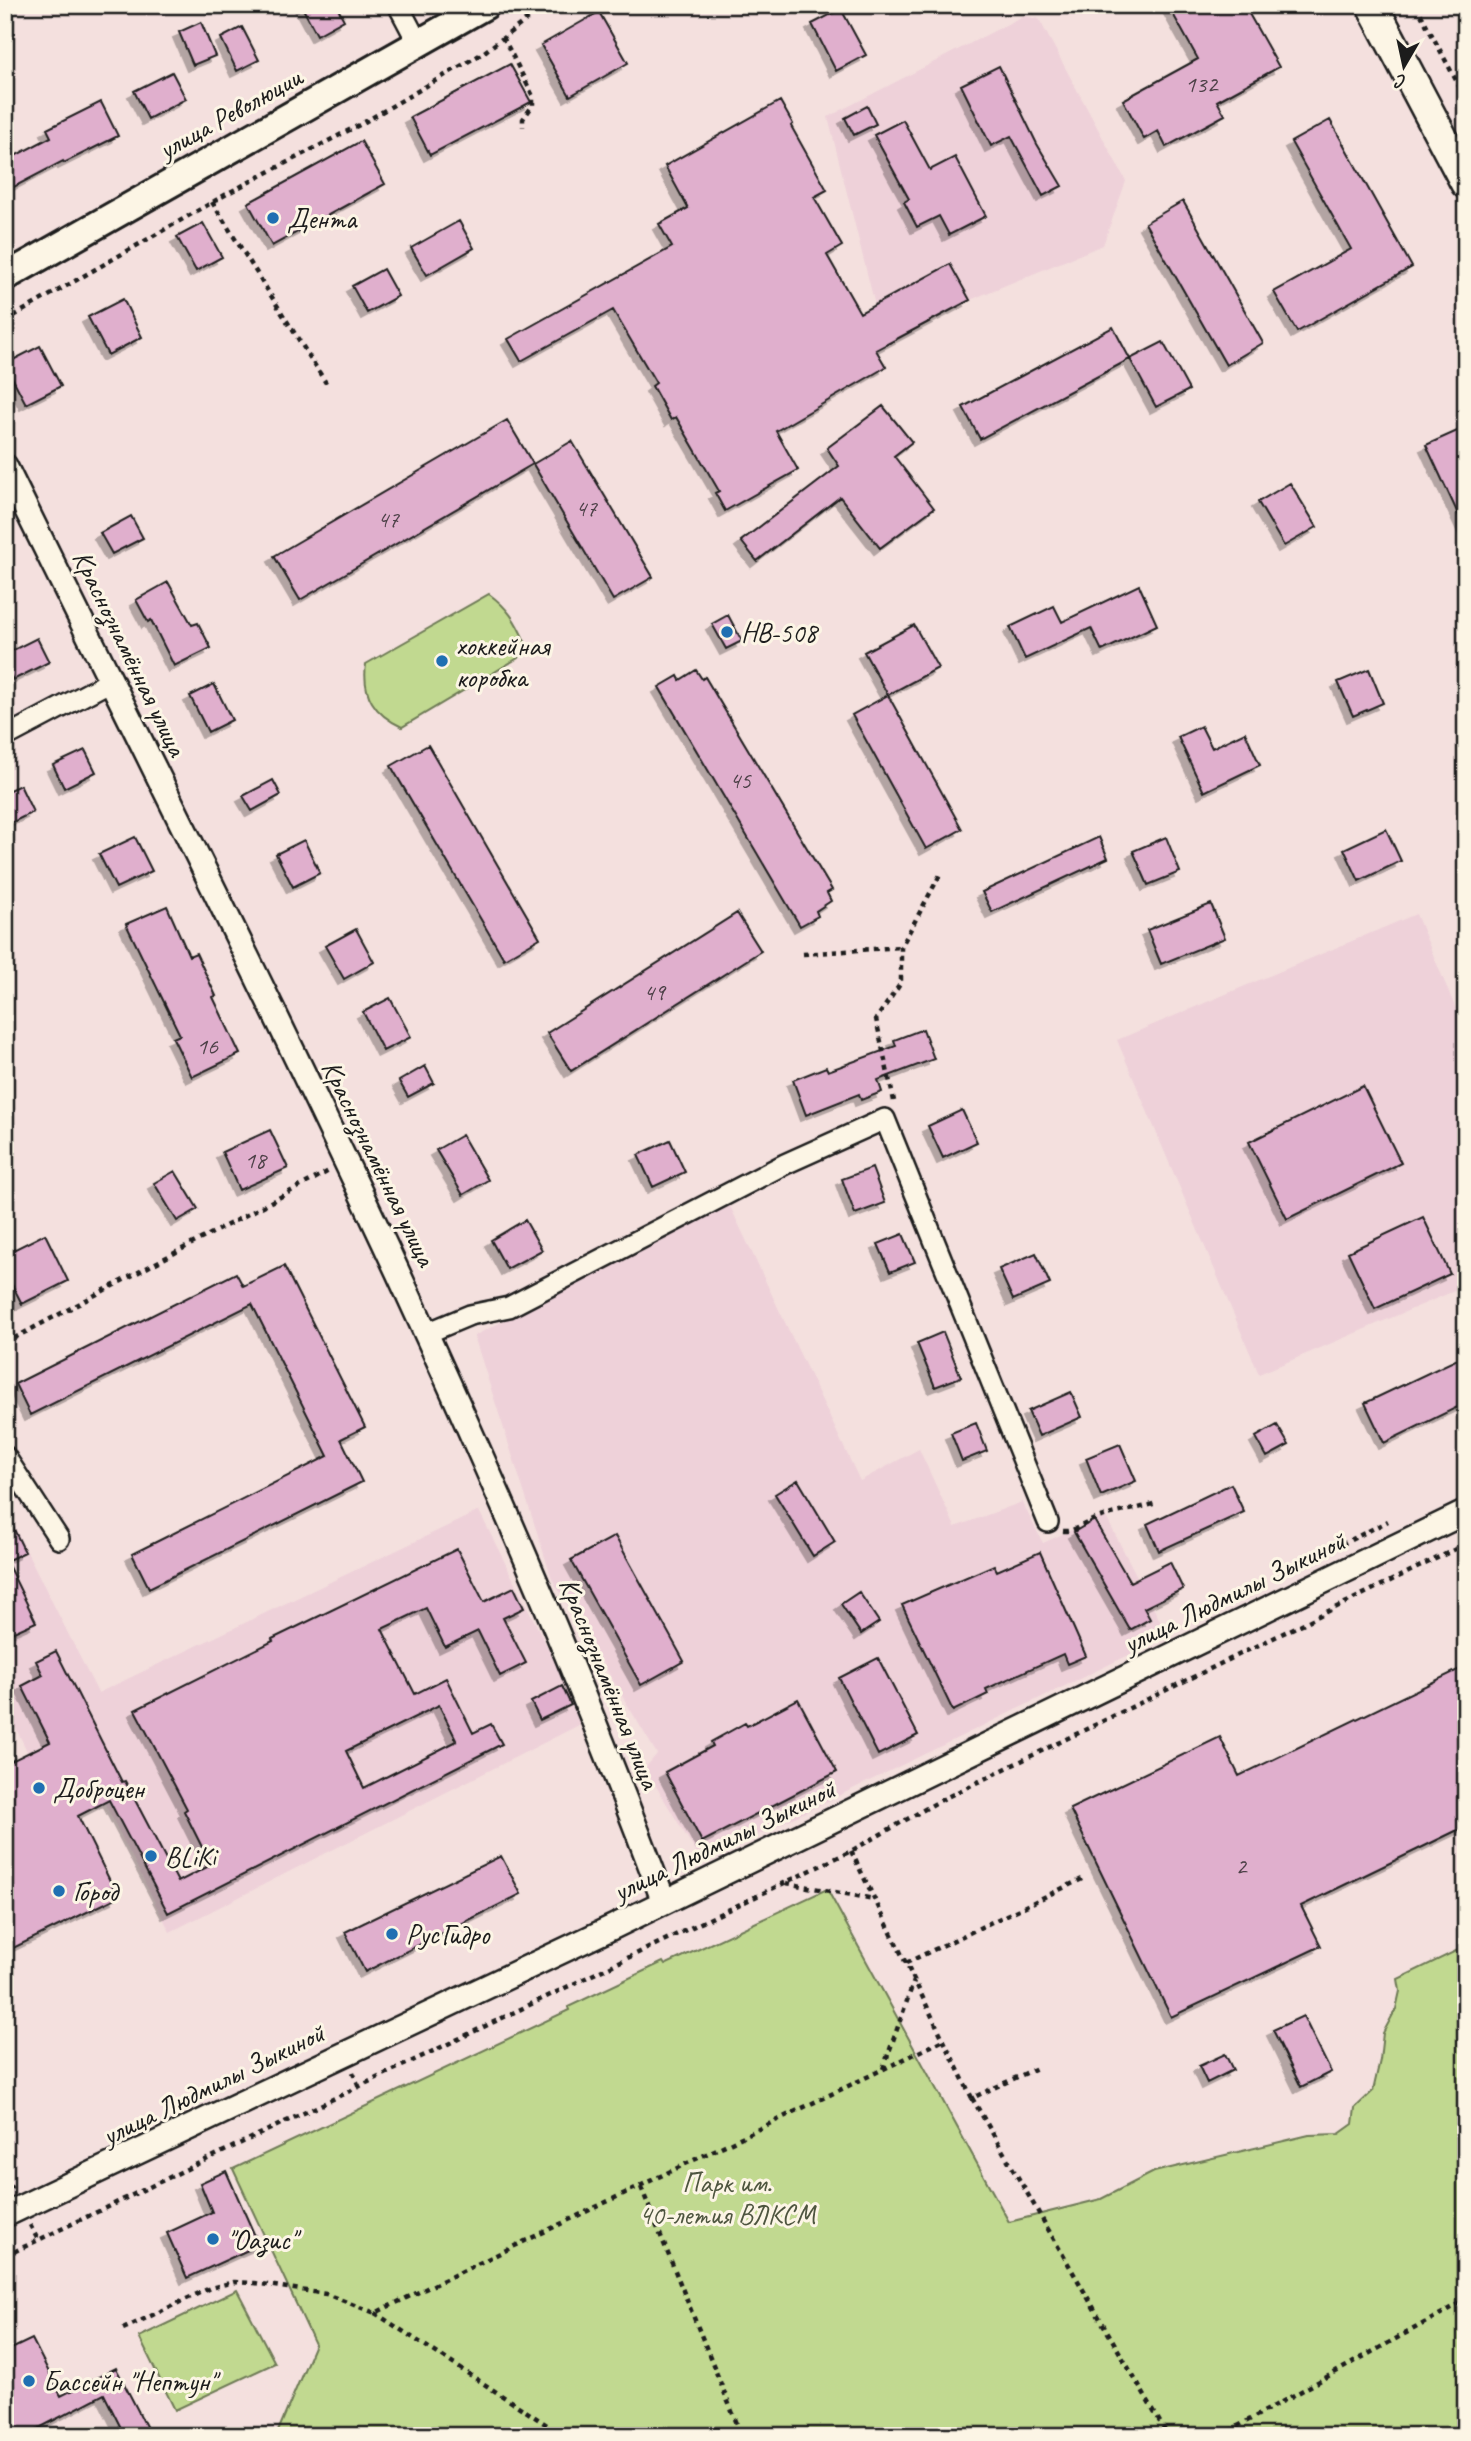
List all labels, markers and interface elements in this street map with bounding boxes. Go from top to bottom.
north arrow [1370,32,1440,102]
street label: улица Революции [150,58,309,168]
house number: 132 [1185,69,1219,99]
text: С [1392,69,1408,94]
place label: Дента [287,201,358,236]
marker: Дента [265,210,281,226]
house number: 47 [575,493,598,523]
house number: 47 [377,504,400,534]
street label: Краснознамённая улица [64,544,196,764]
place label: НВ-508 [741,615,819,650]
marker: НВ-508 [719,624,735,640]
place label: хоккейная коробка [456,628,551,695]
marker: хоккейная коробка [434,653,450,669]
house number: 45 [729,765,752,795]
house number: 49 [643,977,667,1007]
house number: 16 [196,1031,219,1061]
street label: Краснознамённая улица [313,1054,445,1274]
house number: 18 [244,1145,268,1175]
street label: улица Людмилы Зыкиной [1115,1522,1352,1662]
street label: Краснознамённая улица [551,1572,669,1796]
street label: улица Людмилы Зыкиной [605,1770,842,1910]
place label: Доброцен [53,1771,146,1806]
marker: Доброцен [31,1780,47,1796]
place label: BLiKi [165,1839,220,1874]
marker: BLiKi [143,1848,159,1864]
house number: 2 [1236,1851,1249,1881]
place label: Город [73,1874,121,1909]
marker: Город [51,1883,67,1899]
place label: РусГидро [406,1917,492,1952]
marker: РусГидро [384,1926,400,1942]
street label: улица Людмилы Зыкиной [94,2014,331,2154]
park label: Парк им. 40-летия ВЛКСМ [639,2165,817,2232]
place label: "Оазис" [227,2222,302,2258]
marker: "Оазис" [205,2231,221,2247]
place label: Бассейн "Нептун" [43,2364,221,2399]
marker: Бассейн "Нептун" [21,2373,37,2389]

